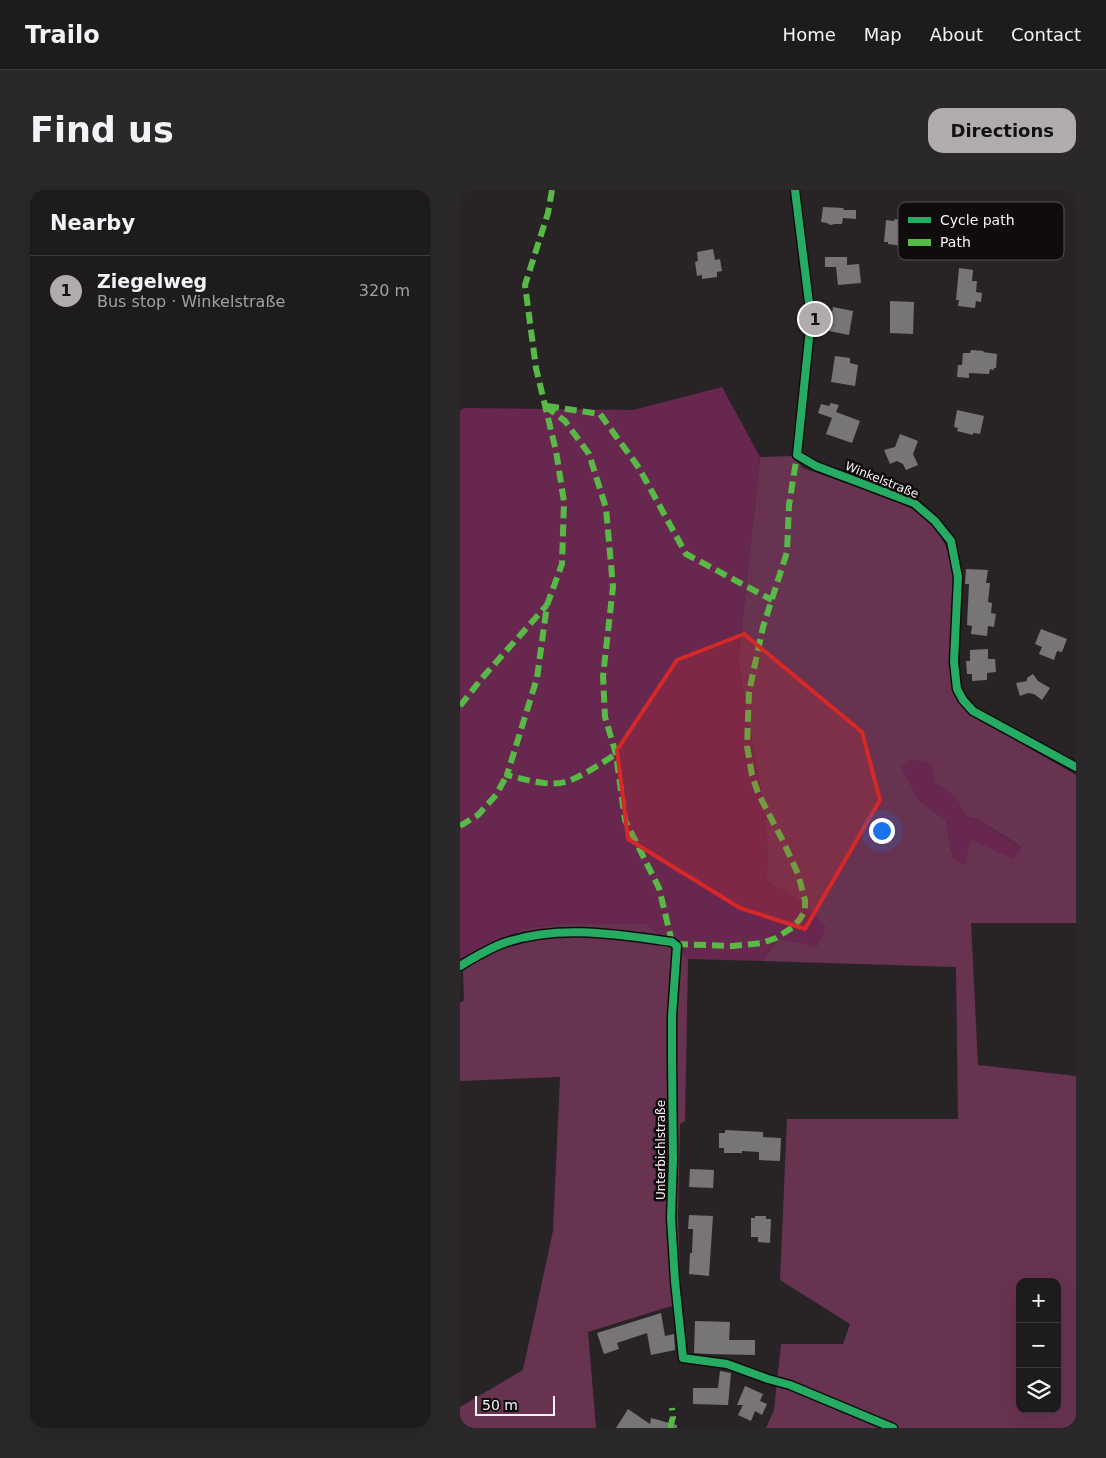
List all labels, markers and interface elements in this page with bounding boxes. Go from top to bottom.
text: Trailo [25,21,100,49]
text: Home [783,24,836,45]
text: Map [864,24,902,45]
text: About [930,24,983,45]
text: Contact [1011,24,1081,45]
button: Directions [928,108,1076,153]
text: Find us [30,110,174,150]
legend [898,202,1064,260]
text: Nearby [50,211,135,235]
text: Cycle path [940,212,1015,228]
text: Path [940,234,971,250]
text: Ziegelweg [97,270,207,292]
text: 1 [60,281,72,300]
text: 320 m [359,281,410,300]
text: Bus stop · Winkelstraße [97,292,285,311]
pin: 1 [799,300,831,338]
street label: Winkelstraße [843,459,921,501]
your location [869,818,895,844]
street label: Unterbichlstraße [654,1100,668,1200]
map controls [1016,1278,1061,1413]
button: + [1016,1278,1061,1323]
button: − [1016,1323,1061,1368]
button: layers [1016,1368,1061,1413]
scale bar [475,1393,555,1416]
text: 50 m [482,1397,518,1413]

